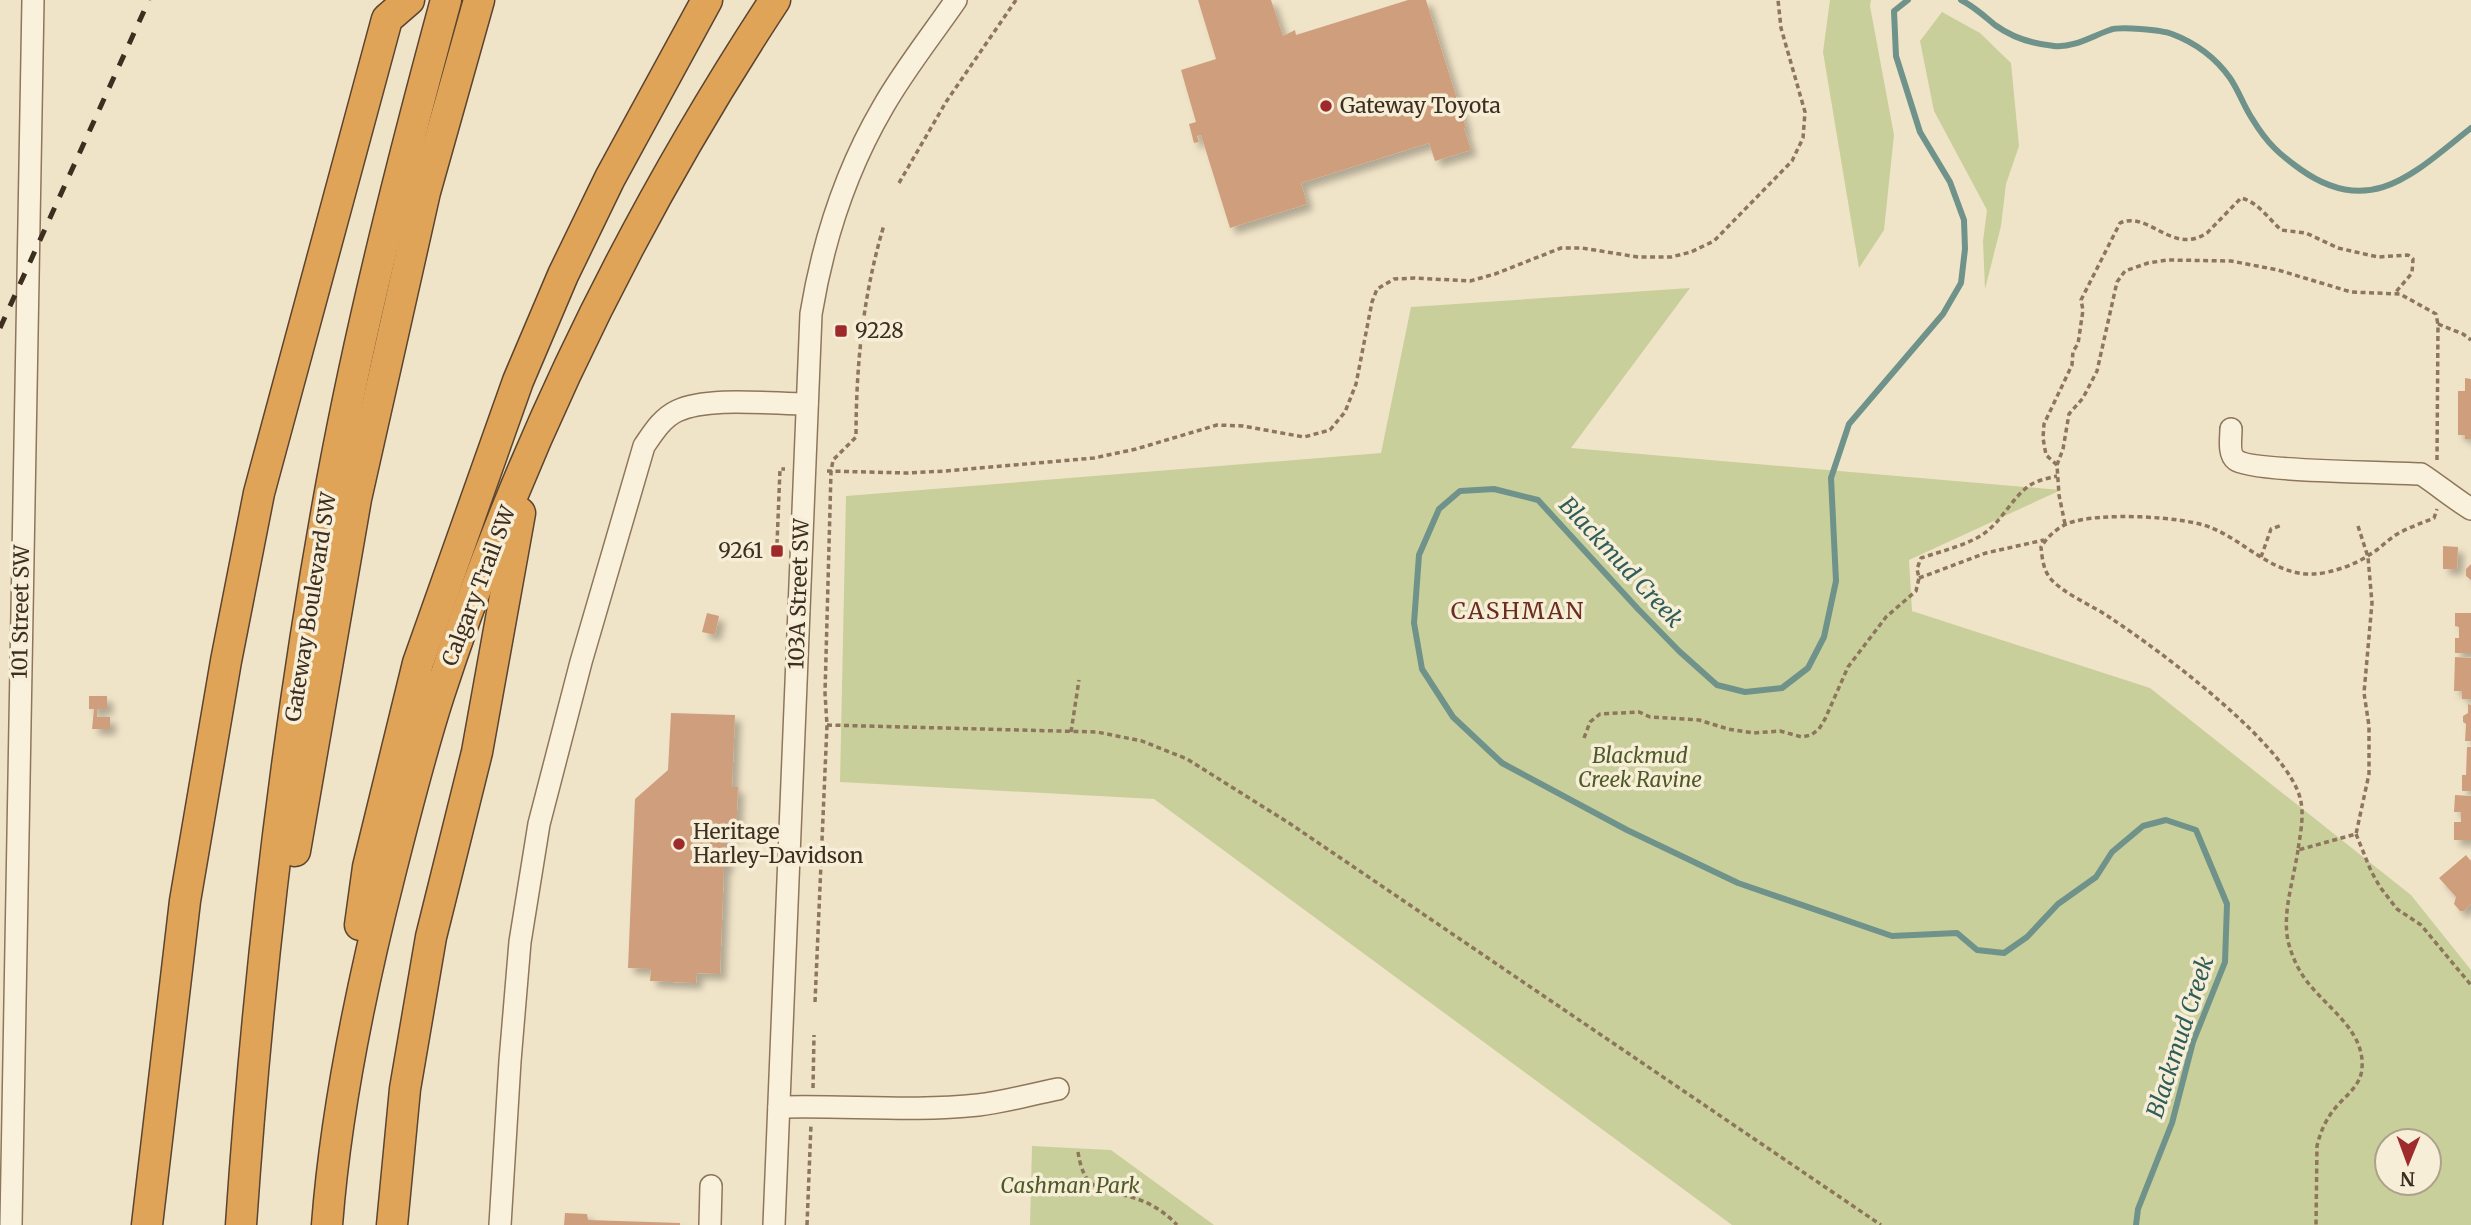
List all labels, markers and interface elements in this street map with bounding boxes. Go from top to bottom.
place label: Gateway Toyota [1340,92,1501,119]
marker: Gateway Toyota [1318,98,1334,114]
place label: 9228 [855,317,904,344]
marker: 9228 [833,323,849,339]
street label: Gateway Boulevard SW [279,489,342,723]
water label: Blackmud Creek [1553,490,1690,633]
street label: Calgary Trail SW [436,501,522,670]
street label: 103A Street SW [782,517,815,670]
place label: 9261 [718,537,763,564]
marker: 9261 [769,543,785,559]
street label: 101 Street SW [6,544,35,679]
district label: CASHMAN [1451,596,1585,625]
park label: Blackmud Creek Ravine [1578,742,1702,793]
place label: Heritage Harley-Davidson [693,818,863,869]
marker: Heritage Harley-Davidson [671,836,687,852]
water label: Blackmud Creek [2140,952,2219,1121]
north arrow [2373,1127,2443,1197]
text: N [2400,1167,2415,1191]
park label: Cashman Park [1000,1172,1140,1199]

